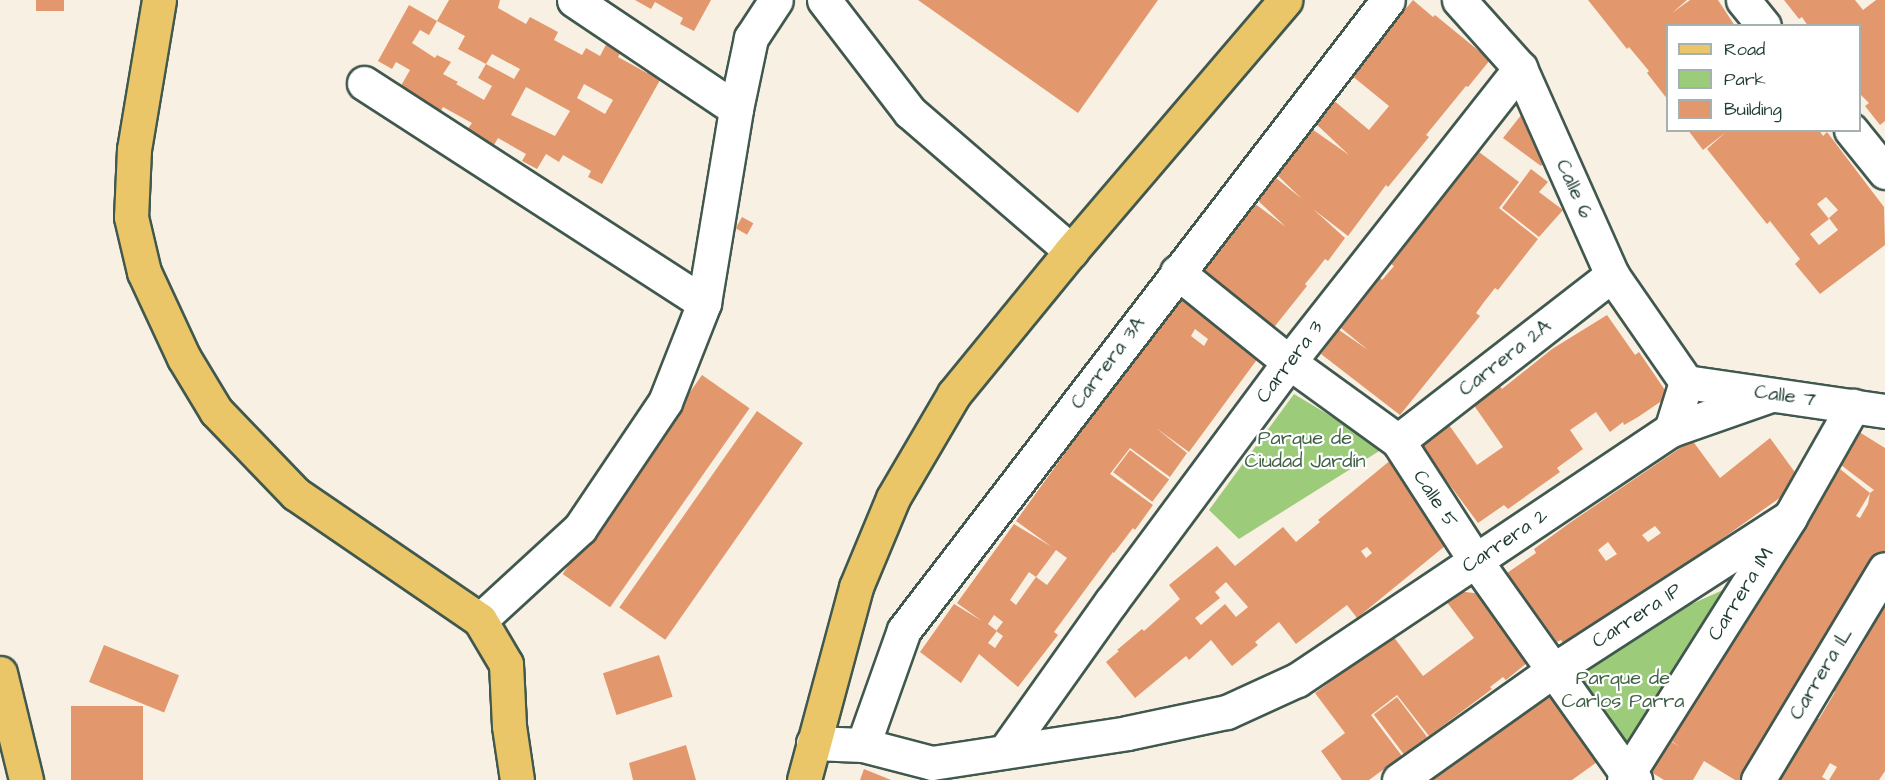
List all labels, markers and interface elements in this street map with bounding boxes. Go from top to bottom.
legend [1666,24,1861,132]
text: Road [1724,37,1765,62]
text: Park [1724,67,1766,92]
text: Building [1724,97,1782,122]
street label: Calle 6 [1550,156,1598,222]
street label: Carrera 3A [1065,312,1151,414]
street label: Carrera 2A [1454,314,1556,402]
street label: Carrera 3 [1251,316,1329,408]
street label: Calle 7 [1753,380,1817,412]
park label: Parque de Ciudad Jardín [1244,426,1366,473]
street label: Calle 5 [1408,466,1462,532]
street label: Carrera 2 [1458,504,1552,578]
street label: Carrera 1M [1703,543,1779,645]
street label: Carrera 1P [1588,578,1686,654]
street label: Carrera 1L [1784,624,1858,724]
park label: Parque de Carlos Parra [1562,666,1684,713]

